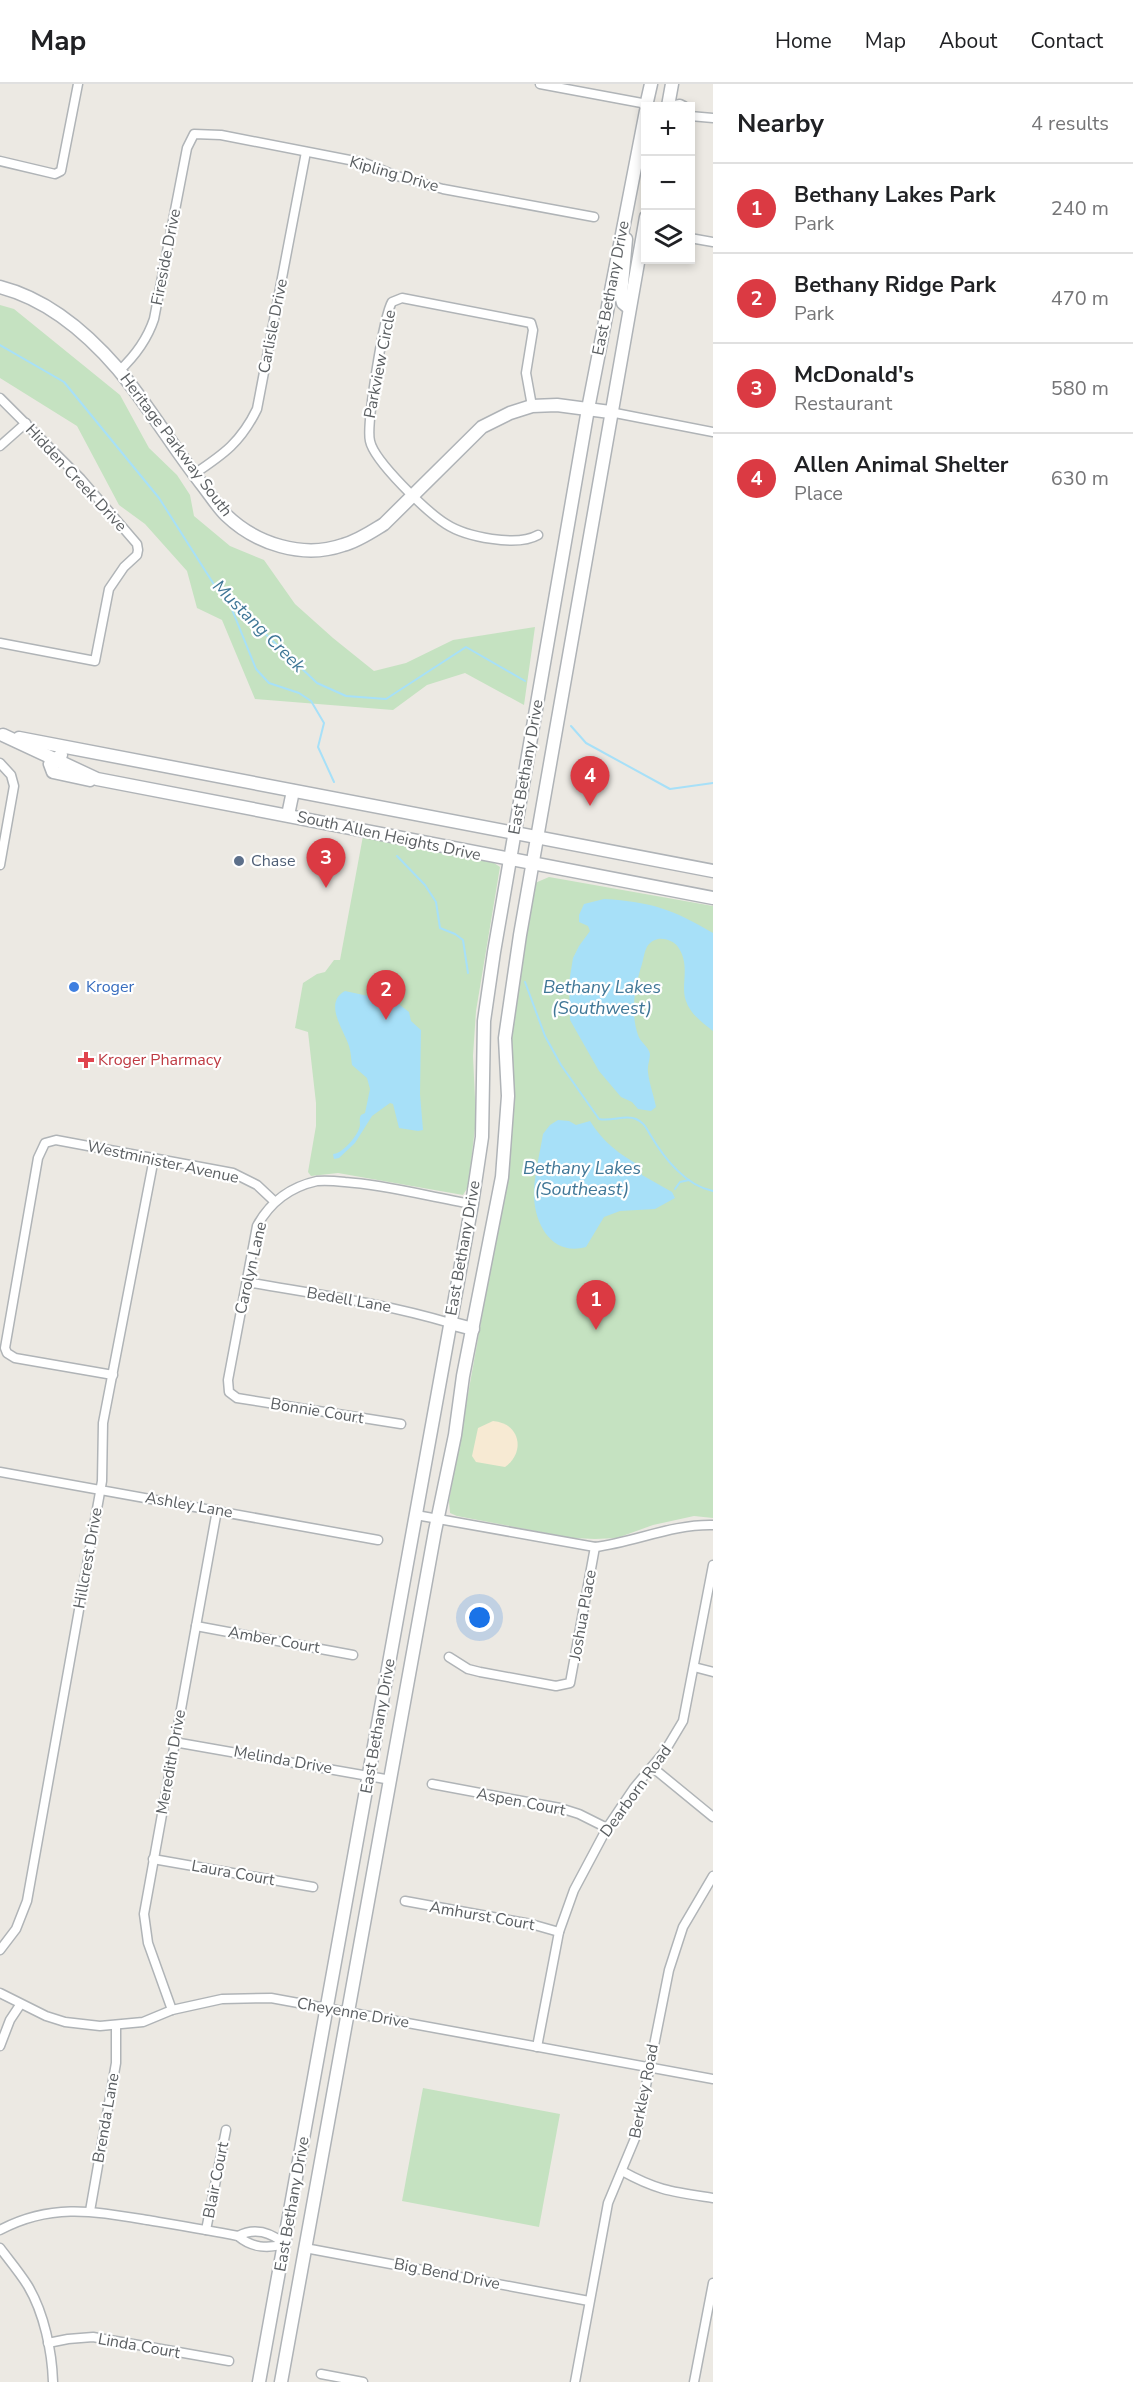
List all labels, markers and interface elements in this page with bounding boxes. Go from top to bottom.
text: Map [30,22,86,60]
text: Home [775,27,832,55]
text: Map [865,27,906,55]
text: About [939,27,997,55]
text: Contact [1030,27,1103,55]
map controls [641,102,695,264]
button: + [641,102,695,156]
text: Nearby [737,106,824,141]
text: 4 results [1031,110,1109,137]
street label: Kipling Drive [347,151,441,197]
button: − [641,156,695,210]
text: Bethany Lakes Park [794,180,996,210]
text: 1 [751,195,763,222]
text: 240 m [1051,195,1109,222]
street label: Fireside Drive [146,207,186,307]
button: layers [641,210,695,264]
text: Park [794,210,834,237]
street label: East Bethany Drive [587,219,635,357]
text: Bethany Ridge Park [794,270,996,300]
street label: Carlisle Drive [253,277,293,375]
text: 2 [751,285,763,312]
text: 470 m [1051,285,1109,312]
text: Park [794,300,834,327]
street label: Parkview Circle [359,308,401,420]
text: McDonald's [794,360,914,390]
street label: Heritage Parkway South [115,369,237,521]
text: 3 [751,375,763,402]
text: 580 m [1051,375,1109,402]
text: Restaurant [794,390,892,417]
street label: Hidden Creek Drive [20,419,132,537]
text: Allen Animal Shelter [794,450,1008,480]
text: 4 [751,465,763,492]
text: 630 m [1051,465,1109,492]
text: Place [794,480,843,507]
water label: Mustang Creek [207,574,311,678]
street label: East Bethany Drive [503,698,549,836]
pin: 4 [570,756,610,806]
street label: South Allen Heights Drive [295,806,483,866]
pin: 3 [306,838,346,888]
place label: Chase [251,850,296,872]
marker: Chase [232,854,246,868]
pin: 2 [366,970,406,1020]
water label: Bethany Lakes (Southwest) [543,975,661,1020]
place label: Kroger [86,976,134,998]
marker: Kroger [67,980,81,994]
place label: Kroger Pharmacy [98,1049,222,1071]
marker: Kroger Pharmacy [79,1053,93,1067]
street label: Westminister Avenue [85,1135,241,1189]
water label: Bethany Lakes (Southeast) [523,1156,641,1201]
street label: East Bethany Drive [440,1179,486,1317]
street label: Carolyn Lane [230,1220,272,1316]
pin: 1 [576,1280,616,1330]
street label: Bedell Lane [305,1282,393,1318]
street label: Bonnie Court [269,1393,366,1429]
street label: Ashley Lane [144,1486,234,1524]
street label: Hillcrest Drive [68,1506,108,1610]
street label: Joshua Place [564,1568,602,1663]
your location [465,1603,494,1632]
street label: Amber Court [226,1621,322,1659]
street label: East Bethany Drive [355,1657,401,1795]
street label: Meredith Drive [151,1708,191,1816]
street label: Dearborn Road [595,1740,677,1842]
street label: Melinda Drive [232,1741,334,1779]
street label: Aspen Court [475,1783,568,1821]
street label: Laura Court [190,1855,277,1891]
street label: Amhurst Court [428,1896,537,1936]
street label: Cheyenne Drive [295,1992,411,2034]
street label: Berkley Road [624,2042,664,2140]
street label: Brenda Lane [87,2071,125,2165]
street label: East Bethany Drive [269,2135,315,2273]
street label: Blair Court [198,2140,234,2220]
street label: Big Bend Drive [392,2253,502,2295]
street label: Linda Court [96,2328,182,2364]

